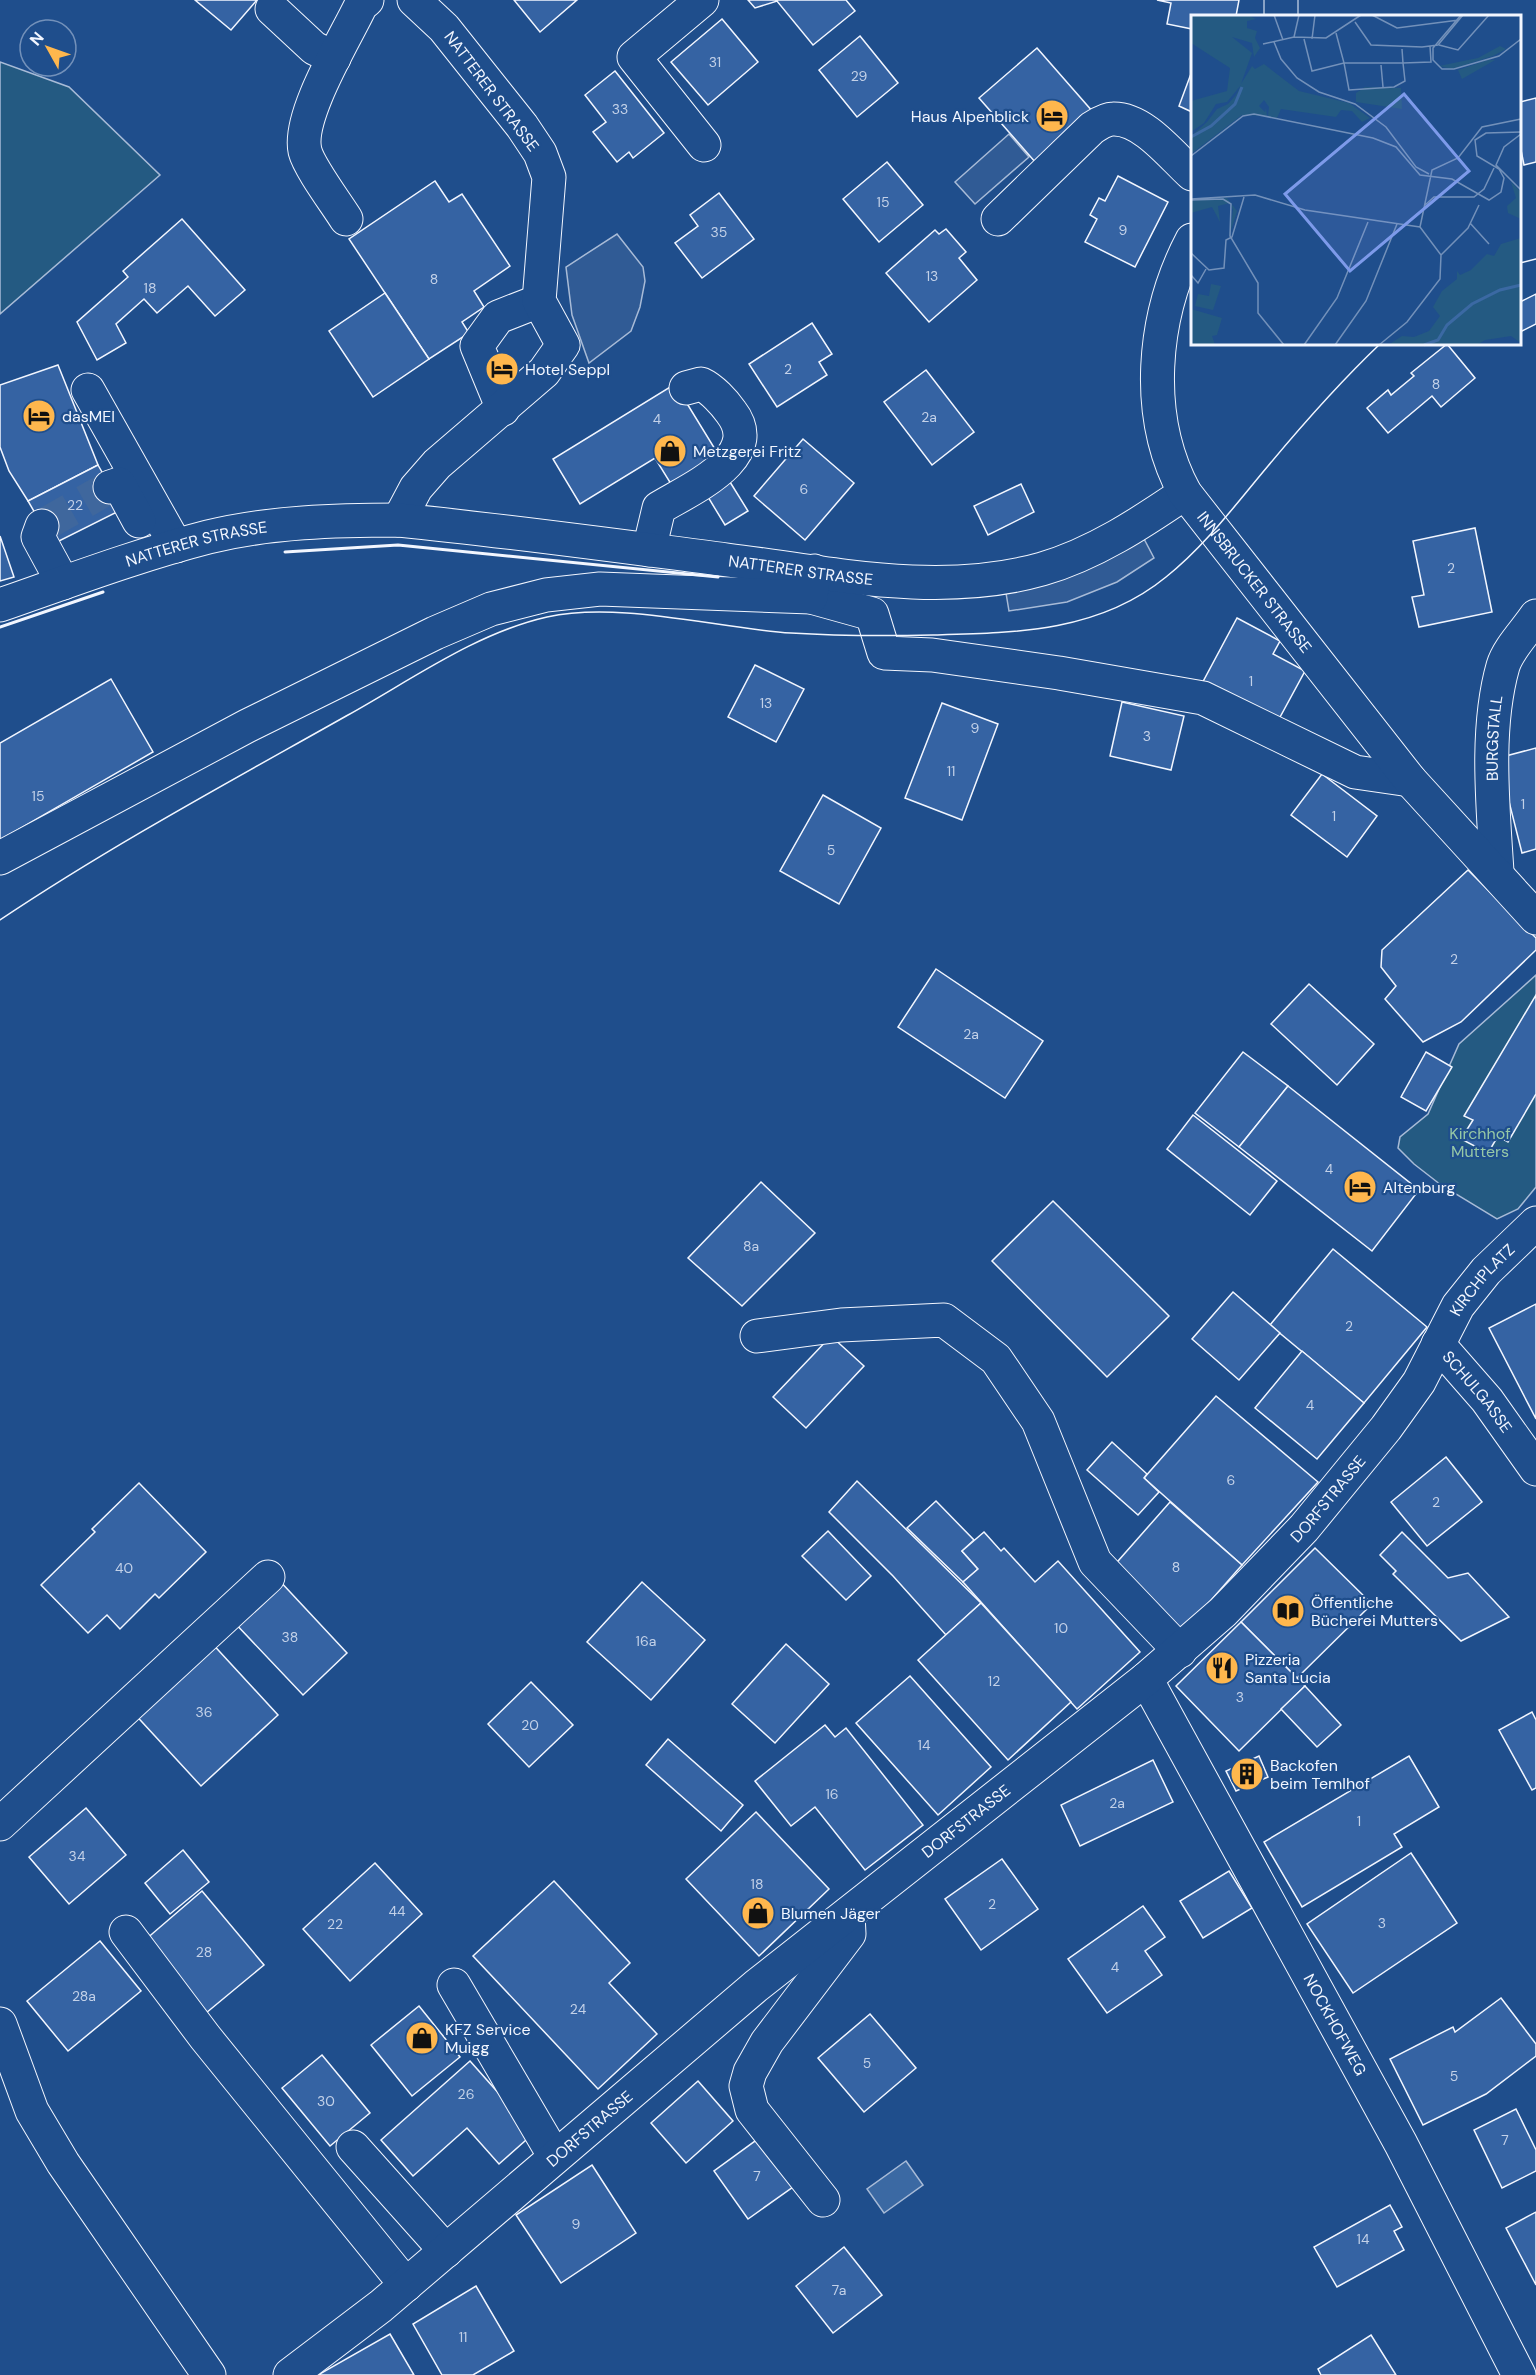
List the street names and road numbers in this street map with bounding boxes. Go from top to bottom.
street label: NATTERER STRASSE [439,27,544,156]
street label: INNSBRUCKER STRASSE [1192,507,1316,657]
street label: NATTERER STRASSE [123,517,268,572]
street label: NATTERER STRASSE [727,550,874,590]
street label: BURGSTALL [1482,694,1507,781]
street label: KIRCHPLATZ [1445,1239,1519,1319]
street label: SCHULGASSE [1438,1346,1517,1437]
street label: DORFSTRASSE [1286,1451,1370,1547]
street label: DORFSTRASSE [917,1780,1015,1863]
street label: NOCKHOFWEG [1299,1970,1371,2079]
street label: DORFSTRASSE [542,2086,637,2171]

